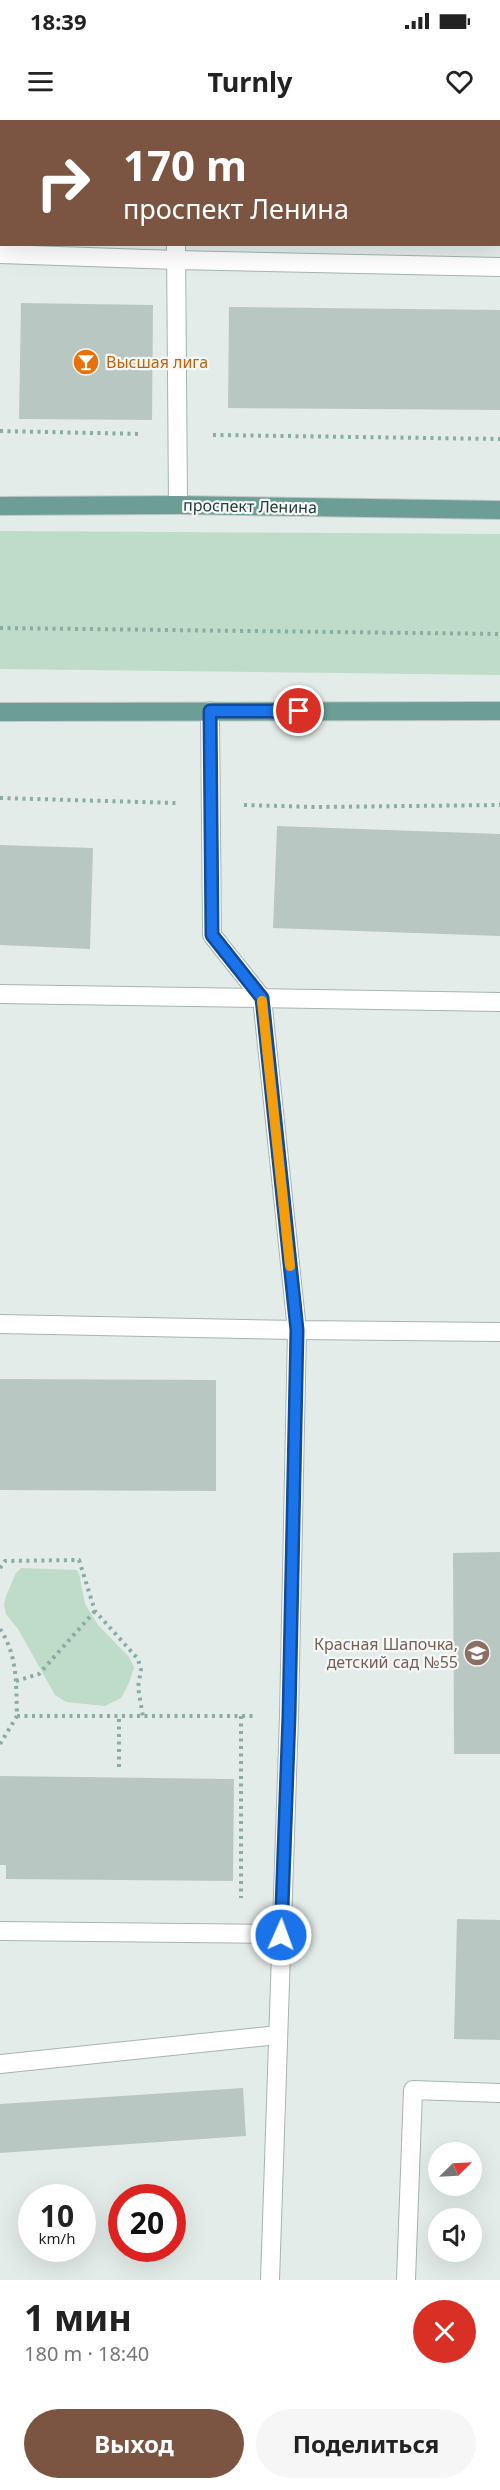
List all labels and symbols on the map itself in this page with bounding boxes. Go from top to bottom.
bar icon: Высшая лига [71,347,101,377]
place label: Высшая лига [106,351,208,373]
street label: проспект Ленина [183,494,317,518]
pin [273,685,324,736]
place label: Красная Шапочка, детский сад №55 [314,1633,458,1673]
school or university icon: Красная Шапочка, детский сад №55 [462,1638,492,1668]
position arrow [249,1903,313,1967]
north arrow [428,2142,482,2196]
speed limit sign: 20 [108,2184,186,2262]

